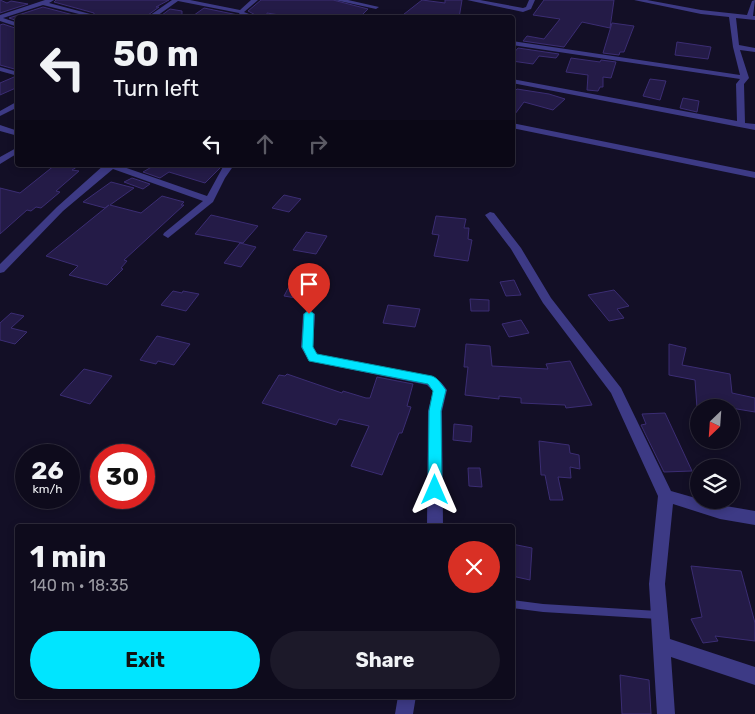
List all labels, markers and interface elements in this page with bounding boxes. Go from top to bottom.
text: 50 m [113,33,199,75]
icon: left [30,35,95,100]
text: Turn left [113,75,199,102]
icon: left [198,130,226,158]
icon: ahead [251,130,279,158]
icon: right [304,130,332,158]
pin [288,263,330,314]
icon: arrive [295,270,323,298]
north arrow [690,399,740,449]
map controls [690,399,740,509]
speed limit sign: 30 [90,444,155,509]
text: 26 [31,456,64,485]
button: layers [690,459,740,509]
position arrow [408,463,460,515]
text: km/h [33,482,62,496]
text: 1 min [30,539,107,575]
button: close [448,541,500,593]
text: 140 m · 18:35 [30,576,128,595]
button: Exit [30,631,260,689]
button: Share [270,631,500,689]

